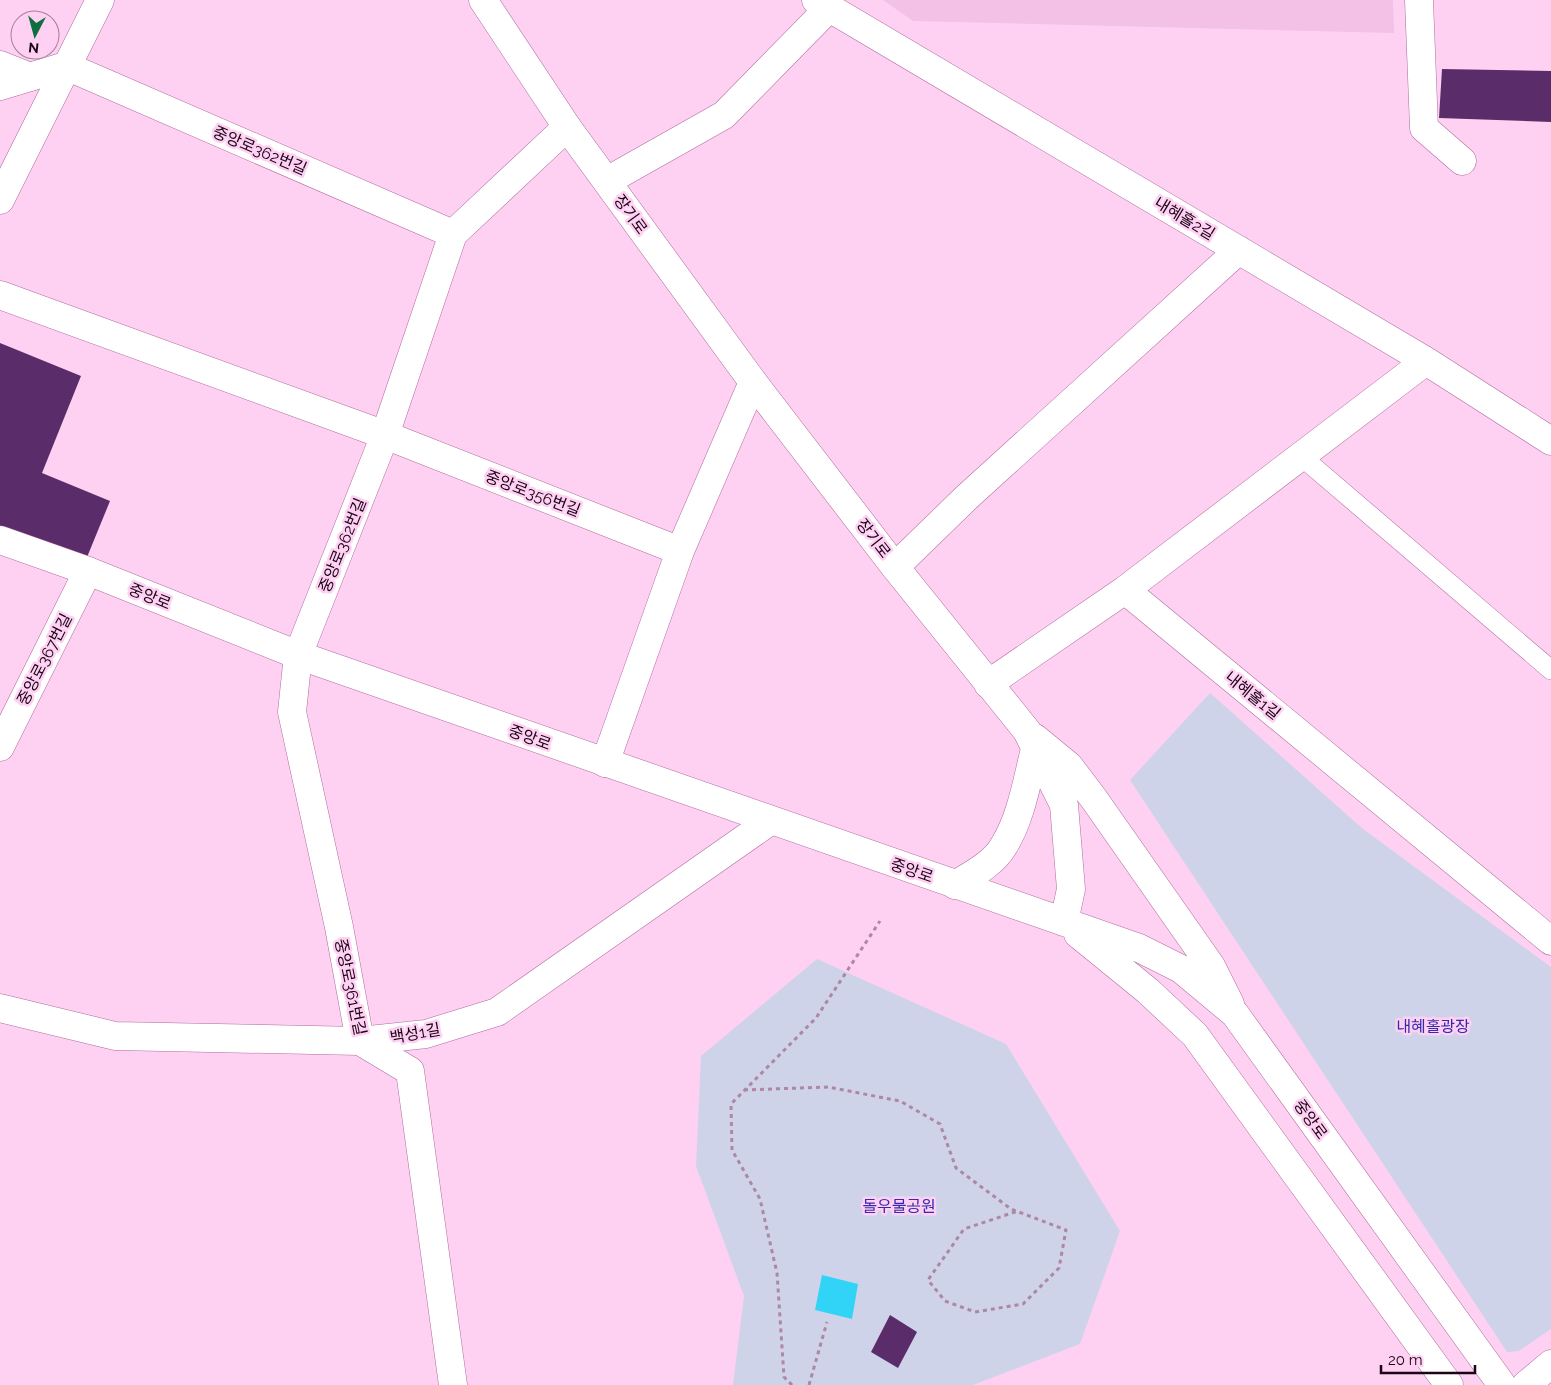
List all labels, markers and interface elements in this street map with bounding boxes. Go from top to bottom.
north arrow [10,10,60,60]
text: N [27,39,40,56]
street label: 중앙로362번길 [210,122,310,179]
street label: 장기로 [610,191,651,238]
street label: 내혜홀2길 [1151,193,1218,244]
street label: 중앙로356번길 [482,467,583,520]
street label: 중앙로362번길 [315,495,370,595]
street label: 장기로 [853,515,895,562]
street label: 중앙로 [126,579,174,614]
street label: 중앙로367번길 [13,610,76,708]
street label: 내혜홀1길 [1221,667,1284,723]
street label: 중앙로 [506,721,554,754]
street label: 중앙로 [888,854,936,887]
street label: 중앙로361번길 [331,937,370,1037]
park label: 내혜홀광장 [1396,1017,1470,1036]
street label: 백성1길 [388,1020,442,1047]
street label: 중앙로 [1290,1096,1331,1143]
park label: 돌우물공원 [862,1197,936,1216]
scale bar [1381,1342,1475,1374]
text: 20 m [1388,1351,1423,1369]

